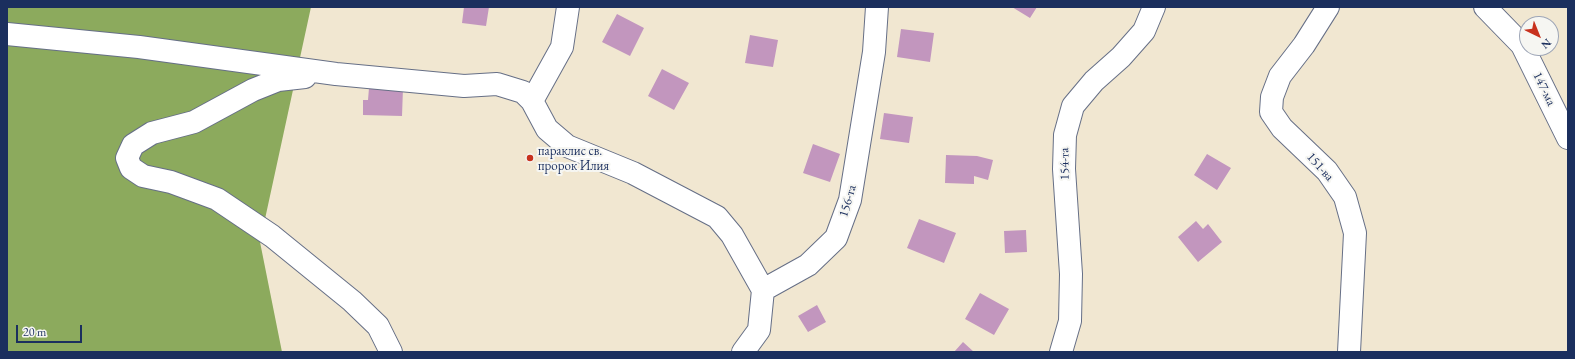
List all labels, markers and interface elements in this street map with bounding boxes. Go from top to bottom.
north arrow [1519,16,1559,56]
text: N [1538,36,1555,52]
street label: 147-ма [1529,70,1559,108]
place label: параклис св. пророк Илия [538,143,609,174]
street label: 154-та [1057,147,1073,181]
street label: 151-ва [1303,150,1337,184]
marker: параклис св. пророк Илия [525,153,535,163]
street label: 156-та [836,183,860,219]
scale bar [18,317,84,343]
text: 20 m [23,324,46,340]

